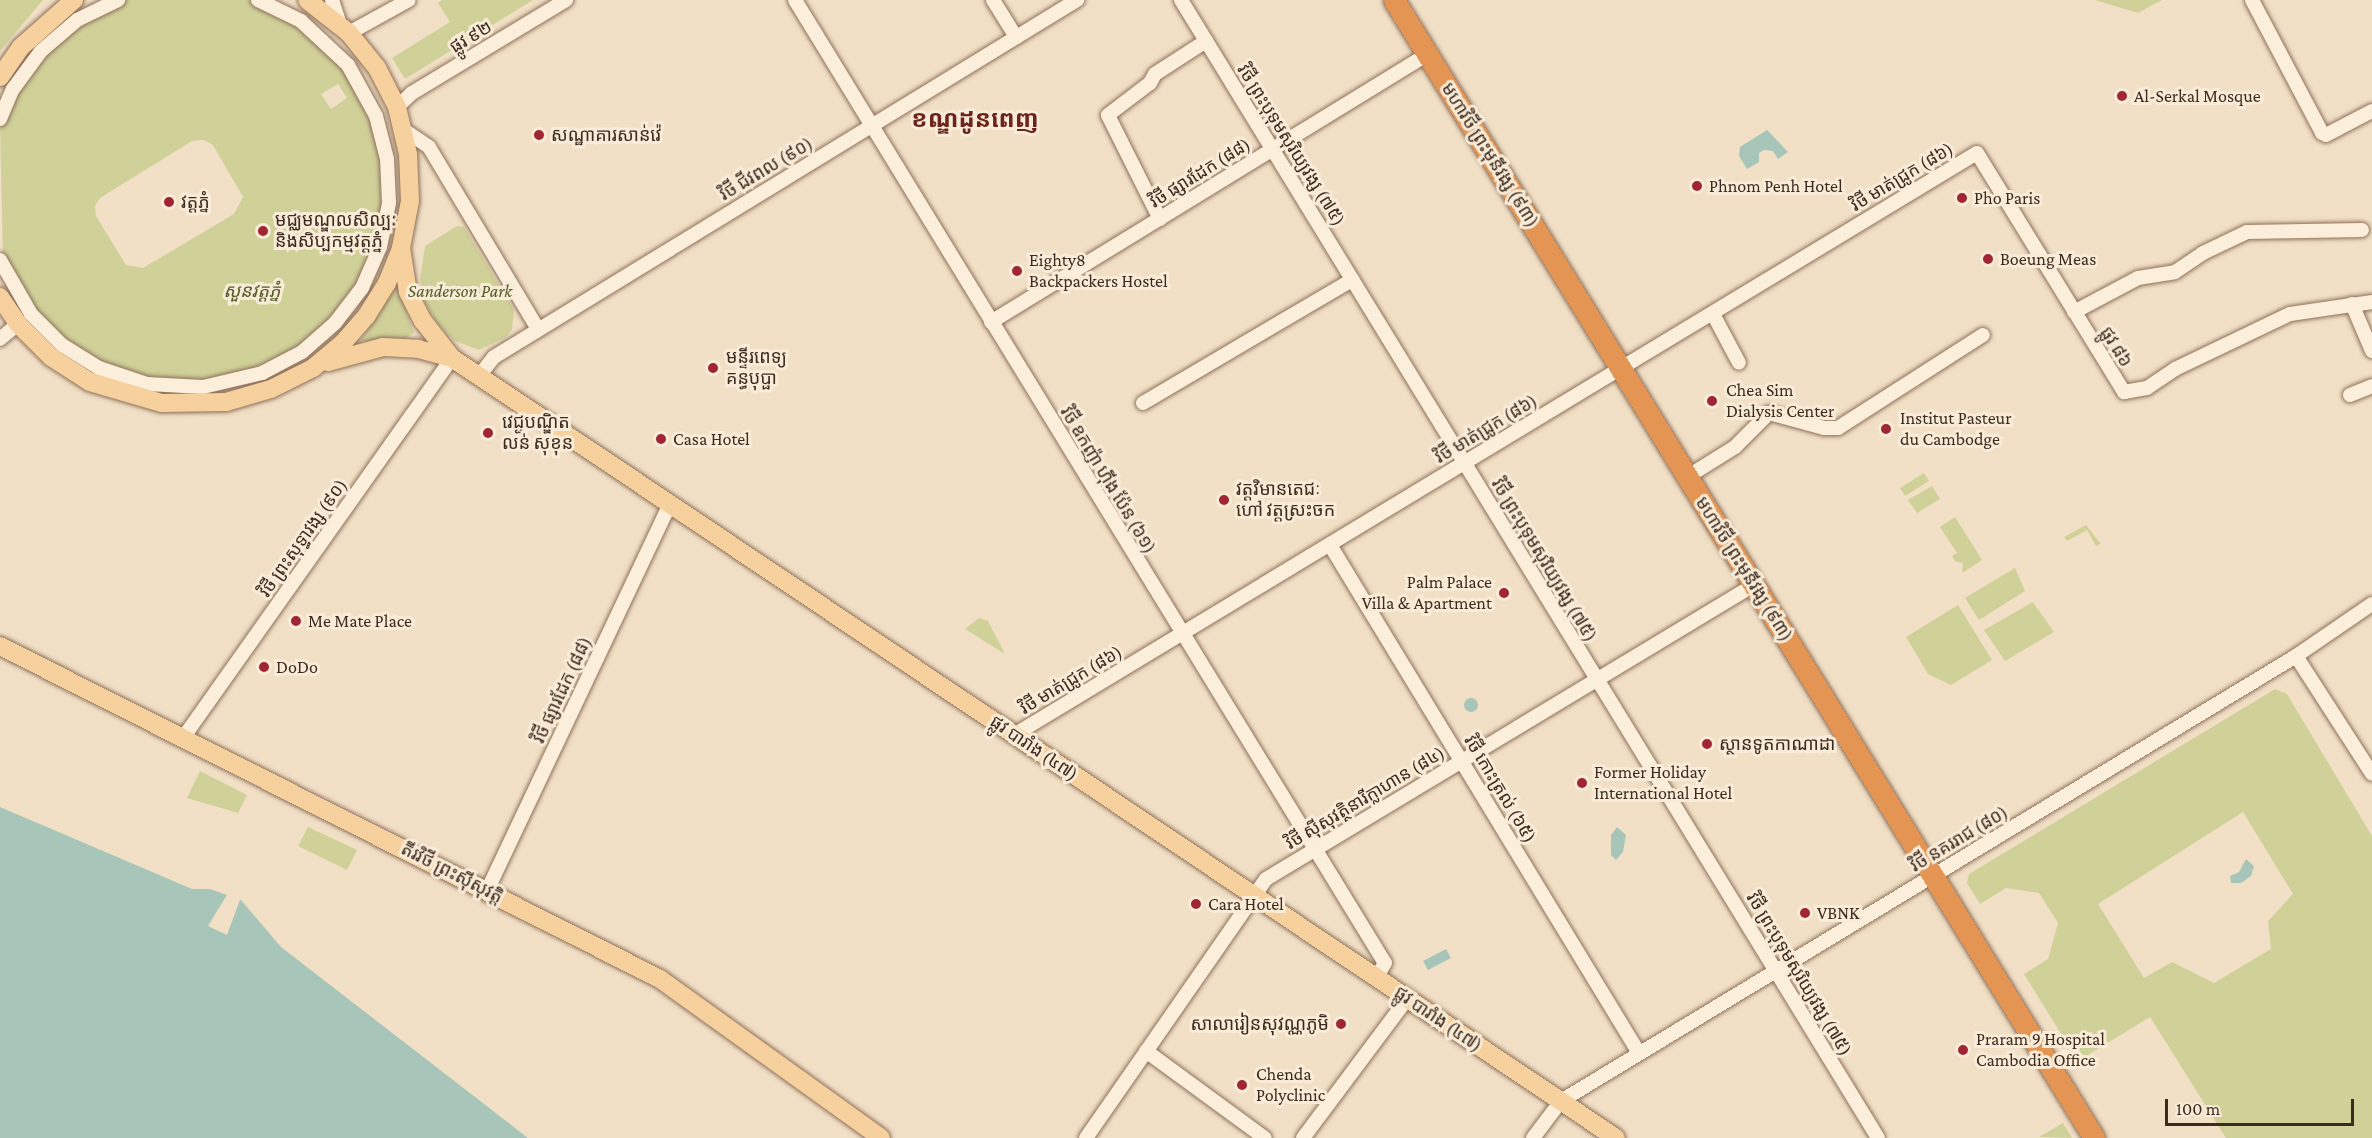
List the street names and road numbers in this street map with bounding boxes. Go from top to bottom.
street label: ផ្លូវ ៩២ [446,16,496,58]
street label: វិថី ព្រះបុទុមសុរិយ្យវង្ស (៧៥) [1232,60,1350,230]
street label: មហាវិថី ព្រះមុនីវង្ស (៩៣) [1437,79,1543,231]
street label: វិថី ជីវពល (៩០) [715,133,817,205]
street label: វិថី ផ្សារដែក (៨៨) [1146,133,1254,213]
street label: វិថី មាត់ជ្រូក (៨៦) [1847,138,1957,216]
street label: ផ្លូវ ៨៦ [2095,323,2137,371]
street label: វិថី មាត់ជ្រូក (៨៦) [1431,390,1541,468]
street label: វិថី ឧកញ៉ា ហ៊ីង ប៉ែន (៦១) [1056,403,1160,557]
street label: វិថី ព្រះបុទុមសុរិយ្យវង្ស (៧៥) [1487,474,1601,646]
street label: វិថី ព្រះសុទ្ធាវង្ស (៩០) [254,475,352,601]
street label: មហាវិថី ព្រះមុនីវង្ស (៩៣) [1691,493,1797,645]
street label: វិថី ផ្សារដែក (៨៨) [528,633,596,747]
street label: វិថី មាត់ជ្រូក (៨៦) [1016,641,1126,719]
street label: ផ្លូវ បារាំង (៤៧) [986,711,1082,785]
street label: វិថី កោះត្រល់ (៦៥) [1459,731,1541,847]
street label: វិថី ស៊ីសុវត្ថិនារីក្លាហាន (៨៤) [1281,742,1449,854]
street label: វិថី នគររាជ (៨០) [1906,801,2012,877]
street label: តីរវិថី ព្រះស៊ីសុវត្តិ [397,838,507,908]
street label: វិថី ព្រះបុទុមសុរិយ្យវង្ស (៧៥) [1742,888,1856,1060]
street label: ផ្លូវ បារាំង (៤៧) [1390,982,1486,1056]

